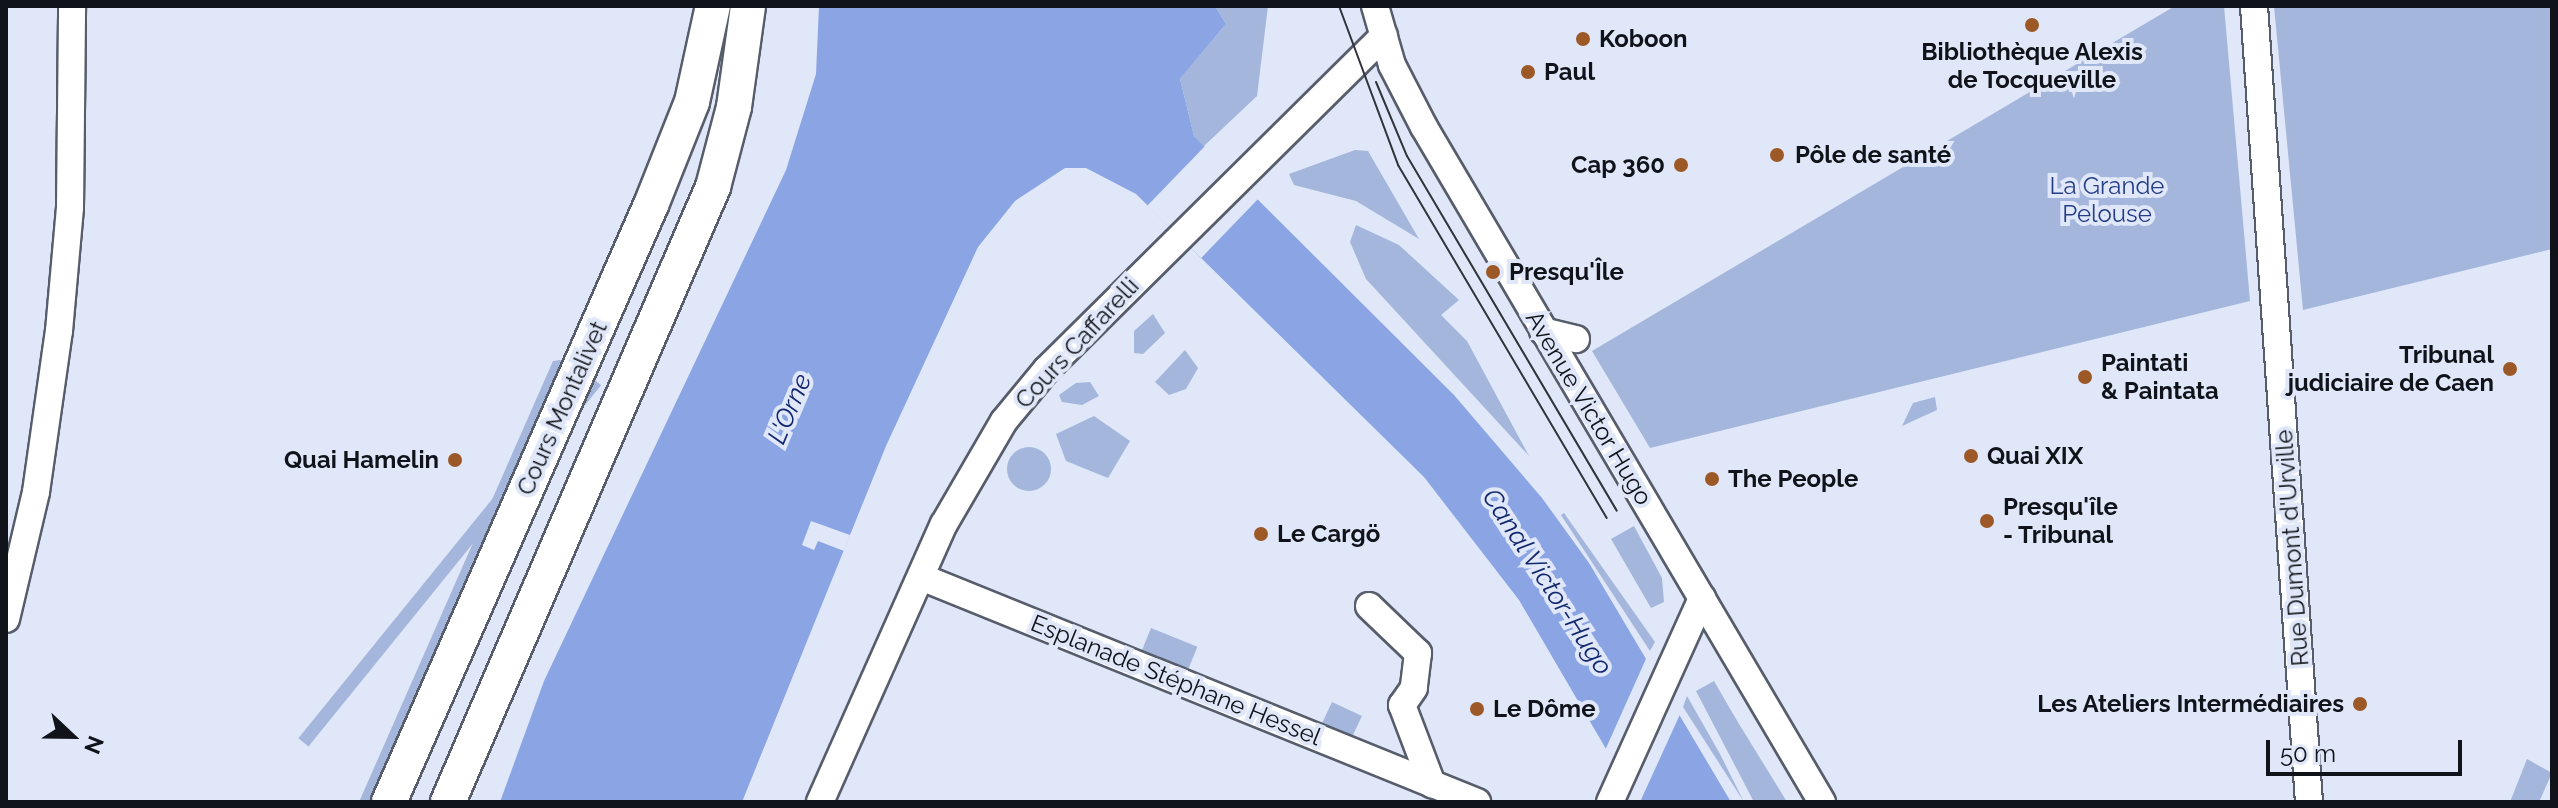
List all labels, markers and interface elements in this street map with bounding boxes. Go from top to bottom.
marker: Bibliothèque Alexis de Tocqueville [2023,16,2041,34]
place label: Koboon [1599,25,1688,53]
marker: Koboon [1574,30,1592,48]
place label: Bibliothèque Alexis de Tocqueville [1921,38,2143,94]
place label: Paul [1544,58,1595,86]
marker: Paul [1519,63,1537,81]
place label: Pôle de santé [1795,141,1951,169]
marker: Pôle de santé [1766,144,1788,166]
place label: Cap 360 [1571,151,1665,179]
marker: Cap 360 [1672,156,1690,174]
park label: La Grande Pelouse [2050,172,2164,228]
place label: Presqu'Île [1509,258,1624,286]
marker: Presqu'Île [1484,263,1502,281]
street label: Cours Caffarelli [1009,272,1145,414]
street label: Avenue Victor Hugo [1519,305,1659,511]
street label: Cours Montalivet [511,317,613,499]
place label: Tribunal judiciaire de Caen [2288,341,2494,397]
place label: Paintati & Paintata [2101,349,2219,405]
marker: Tribunal judiciaire de Caen [2501,360,2519,378]
marker: Paintati & Paintata [2076,368,2094,386]
water label: L'Orne [761,369,819,449]
street label: Rue Dumont d'Urville [2269,429,2315,667]
place label: Quai XIX [1987,442,2083,470]
place label: Quai Hamelin [284,446,439,474]
marker: Quai XIX [1962,447,1980,465]
marker: Quai Hamelin [446,451,464,469]
place label: The People [1728,465,1858,493]
marker: The People [1703,470,1721,488]
water label: Canal Victor-Hugo [1475,482,1619,682]
place label: Presqu'île - Tribunal [2003,493,2118,549]
marker: Presqu'île - Tribunal [1978,512,1996,530]
place label: Le Cargö [1277,520,1380,548]
marker: Le Cargö [1252,525,1270,543]
street label: Esplanade Stéphane Hessel [1027,608,1325,752]
place label: Les Ateliers Intermédiaires [2037,690,2344,718]
place label: Le Dôme [1493,695,1596,723]
marker: Les Ateliers Intermédiaires [2351,695,2369,713]
north arrow [32,696,112,776]
marker: Le Dôme [1468,700,1486,718]
scale bar [2270,724,2466,774]
text: N [79,732,109,758]
text: 50 m [2280,739,2336,768]

